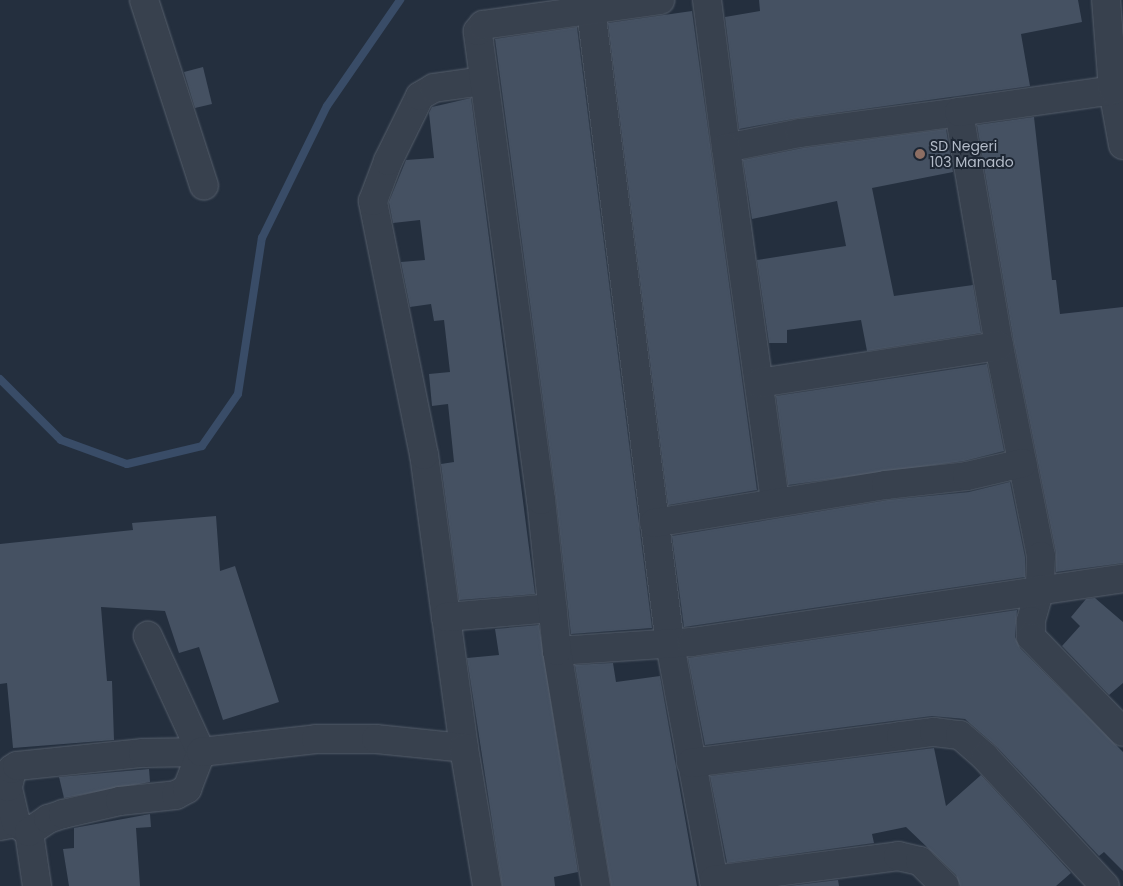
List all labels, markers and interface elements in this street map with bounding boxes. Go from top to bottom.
place label: SD Negeri 103 Manado [930,138,1014,170]
marker: SD Negeri 103 Manado [914,148,926,160]

